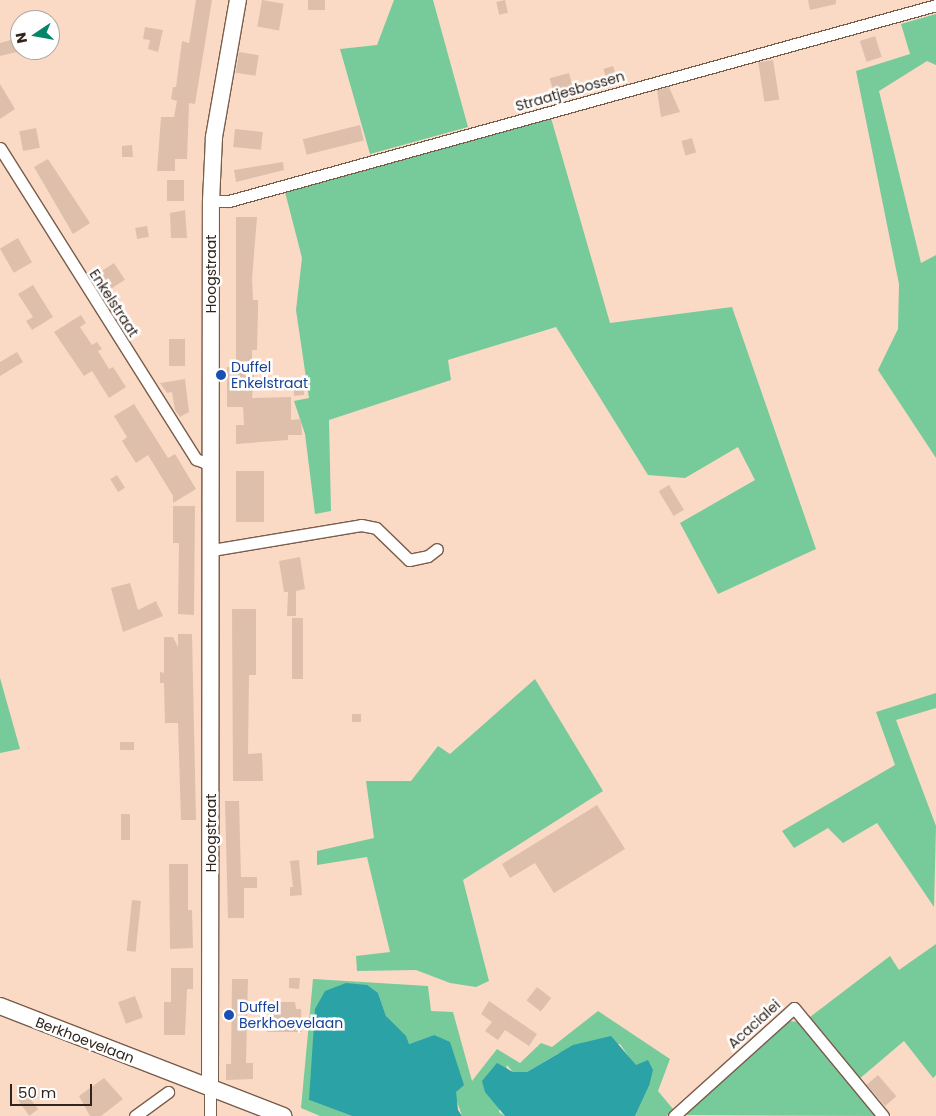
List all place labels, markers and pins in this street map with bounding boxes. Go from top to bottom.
place label: Duffel Enkelstraat [231,359,308,392]
marker: Duffel Enkelstraat [215,369,227,381]
place label: Duffel Berkhoevelaan [239,999,343,1032]
marker: Duffel Berkhoevelaan [223,1009,235,1021]

